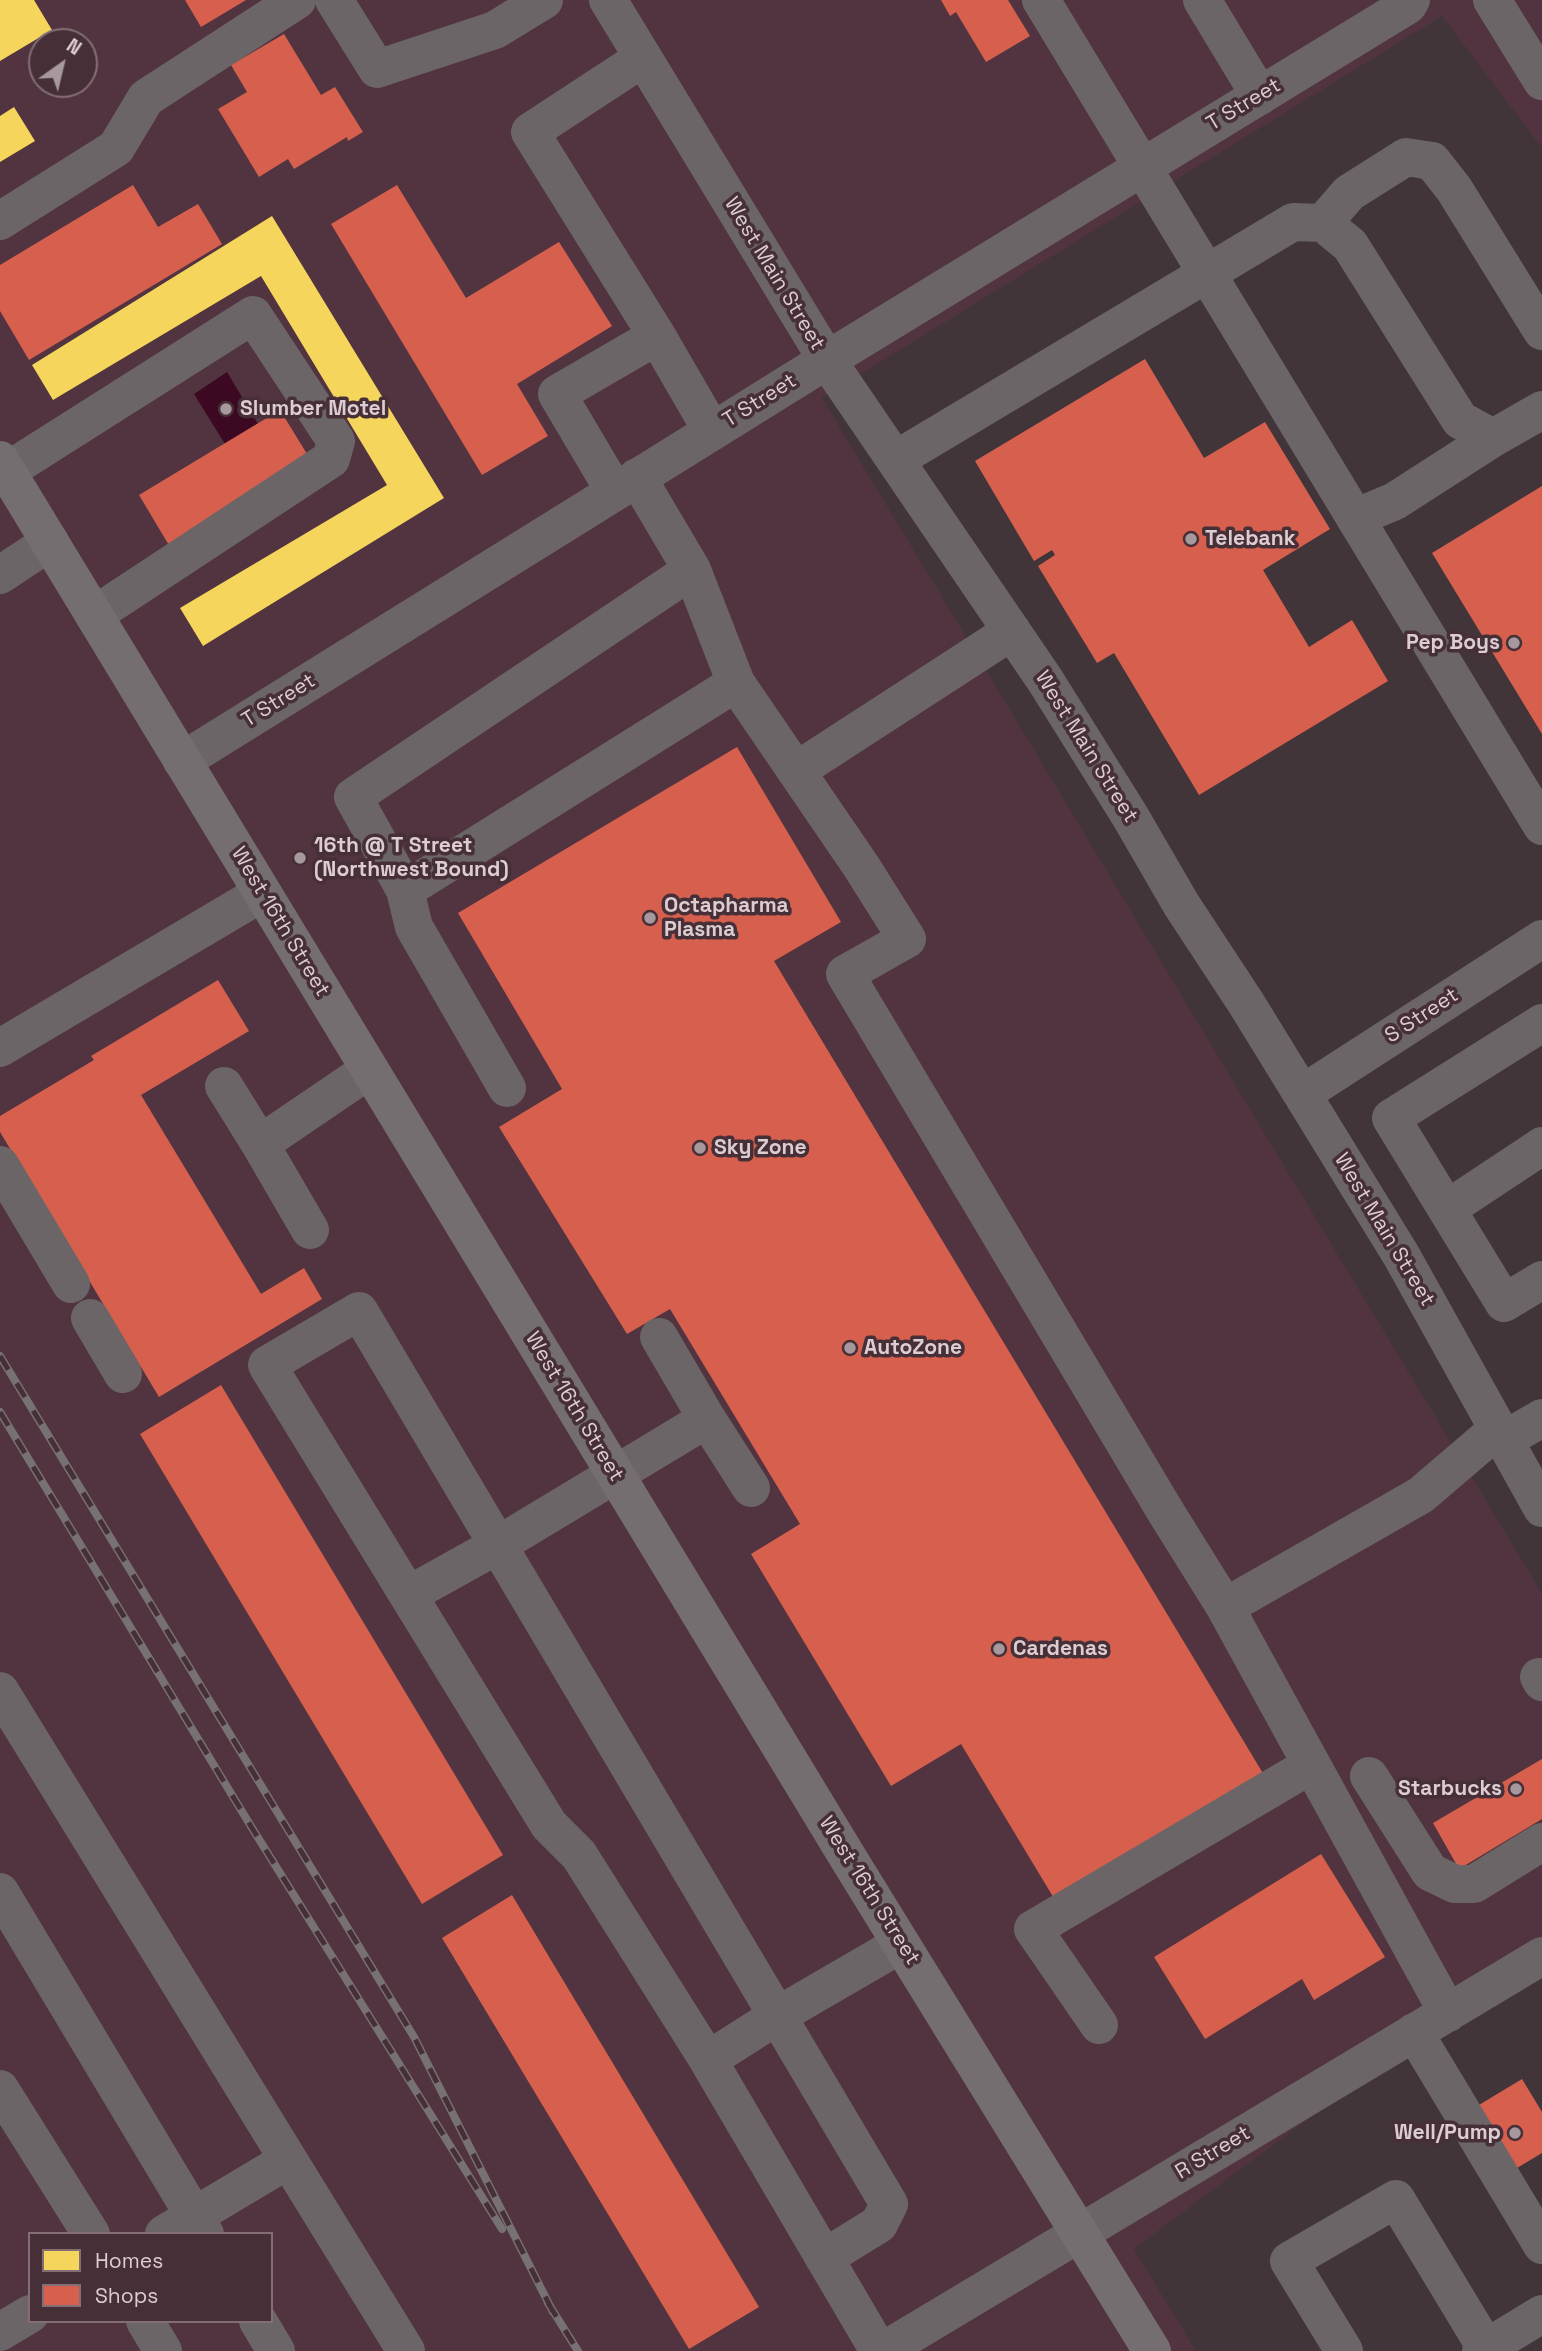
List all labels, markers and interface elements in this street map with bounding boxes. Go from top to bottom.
north arrow [28,28,98,98]
text: N [62,33,86,61]
street label: T Street [1202,73,1286,137]
street label: West Main Street [718,193,830,355]
street label: T Street [719,369,801,433]
place label: Slumber Motel [240,396,386,422]
marker: Slumber Motel [218,401,234,417]
place label: Telebank [1205,526,1296,552]
marker: Telebank [1183,531,1199,547]
place label: Pep Boys [1406,630,1500,656]
marker: Pep Boys [1506,635,1522,651]
street label: West Main Street [1029,666,1143,828]
street label: T Street [238,669,320,733]
place label: 16th @ T Street (Northwest Bound) [314,833,509,883]
street label: West 16th Street [225,843,335,1001]
marker: 16th @ T Street (Northwest Bound) [292,850,308,866]
place label: Octapharma Plasma [664,893,789,943]
marker: Octapharma Plasma [642,910,658,926]
street label: S Street [1381,983,1463,1049]
place label: Sky Zone [714,1135,807,1161]
marker: Sky Zone [692,1140,708,1156]
street label: West Main Street [1328,1149,1440,1311]
street label: West 16th Street [519,1328,629,1486]
place label: AutoZone [864,1335,962,1361]
marker: AutoZone [842,1340,858,1356]
place label: Cardenas [1013,1636,1108,1662]
marker: Cardenas [991,1641,1007,1657]
place label: Starbucks [1398,1776,1502,1802]
marker: Starbucks [1508,1781,1524,1797]
street label: West 16th Street [813,1812,925,1970]
place label: Well/Pump [1394,2120,1501,2146]
street label: R Street [1171,2121,1255,2185]
marker: Well/Pump [1507,2125,1523,2141]
legend [28,2232,273,2323]
text: Homes [95,2247,163,2274]
text: Shops [95,2282,158,2309]

